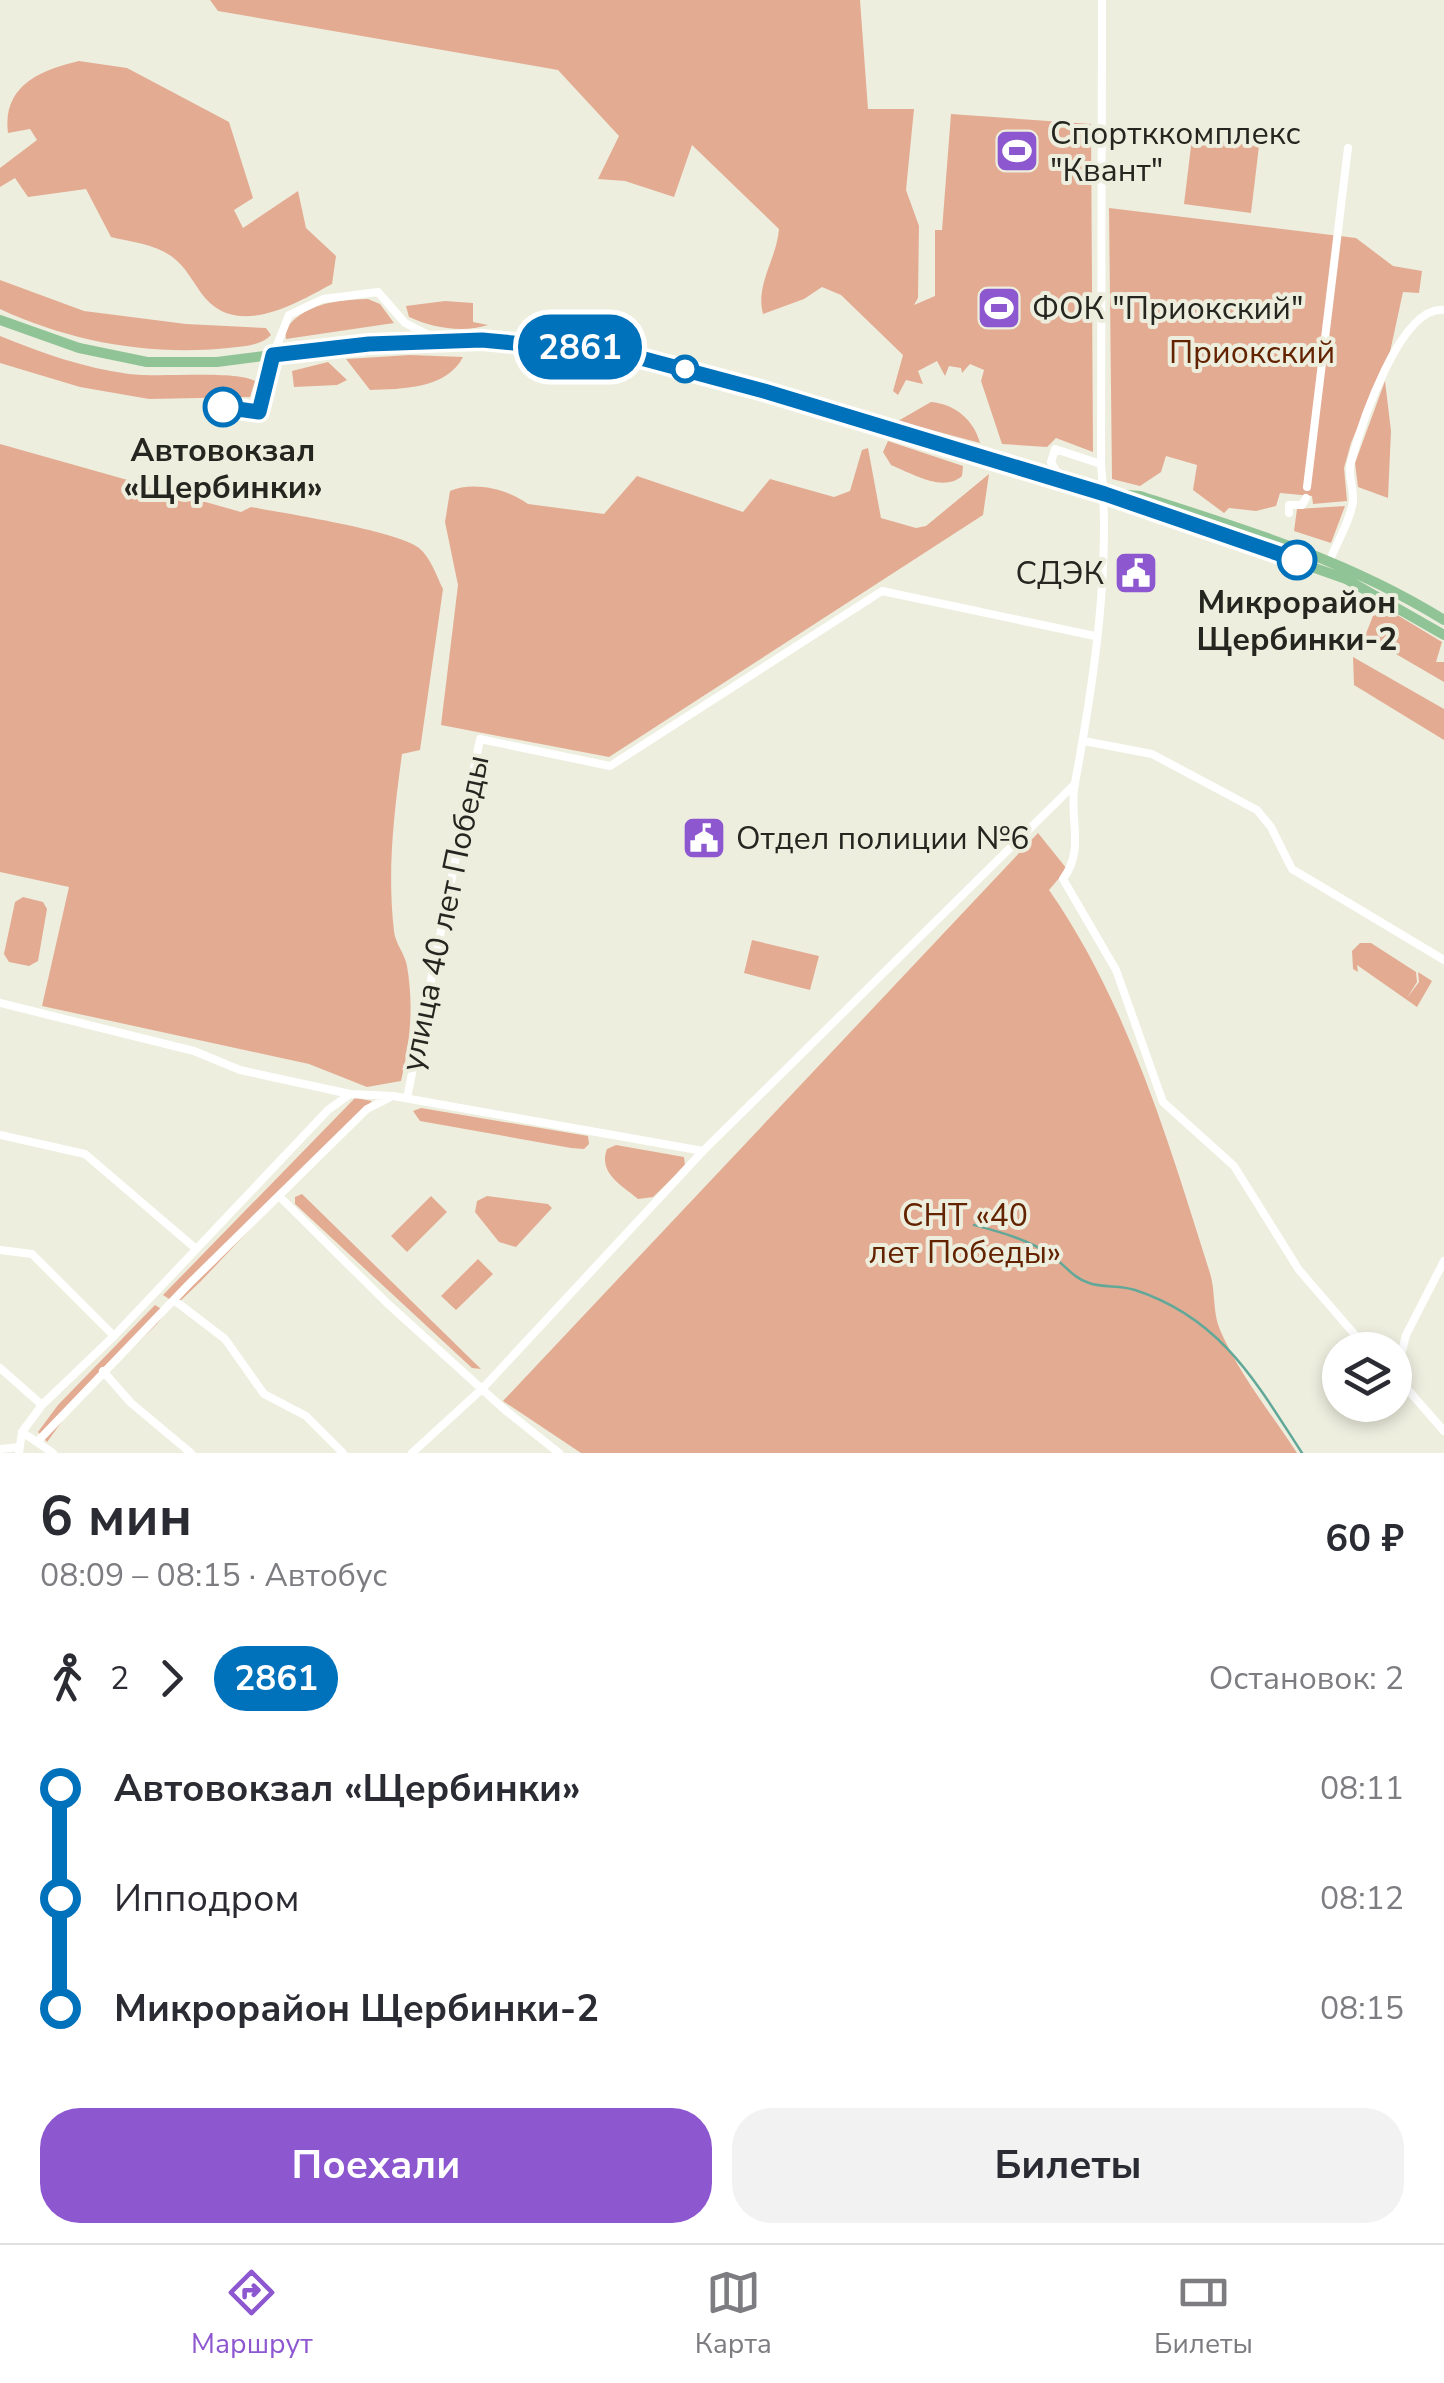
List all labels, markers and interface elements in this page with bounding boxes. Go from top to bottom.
place label: Спортккомплекс "Квант" [1050,112,1301,192]
sports icon: Спортккомплекс "Квант" [994,128,1040,174]
sports icon: ФОК "Приокский" [976,285,1022,331]
place label: ФОК "Приокский" [1032,287,1304,330]
line badge: 2861 [510,314,650,380]
text: 2861 [538,324,622,371]
park label: Приокский [1169,331,1335,374]
unlabelled marker [672,356,698,382]
marker: Автовокзал «Щербинки» [204,388,242,426]
place label: Автовокзал «Щербинки» [123,429,323,509]
marker: Микрорайон Щербинки-2 [1278,541,1316,579]
public building icon: СДЭК [1113,550,1159,596]
place label: СДЭК [1016,552,1104,595]
place label: Микрорайон Щербинки-2 [1196,581,1398,661]
street label: улица 40 лет Победы [390,751,500,1075]
public building icon: Отдел полиции №6 [681,815,727,861]
place label: Отдел полиции №6 [736,817,1030,860]
park label: СНТ «40 лет Победы» [869,1194,1061,1274]
map controls [1322,1332,1412,1422]
button: layers [1322,1332,1412,1422]
text: 6 мин [40,1479,192,1554]
text: 60 ₽ [1325,1513,1404,1564]
text: 08:09 – 08:15 · Автобус [40,1554,387,1597]
icon: walk [40,1651,95,1706]
icon: forward [144,1651,199,1706]
text: 2861 [234,1655,318,1702]
text: 2 [110,1657,129,1700]
text: Остановок: 2 [1209,1657,1404,1700]
text: Автовокзал «Щербинки» [114,1763,581,1814]
text: 08:11 [1320,1767,1404,1810]
text: Ипподром [114,1873,300,1924]
text: 08:12 [1320,1877,1404,1920]
text: Микрорайон Щербинки-2 [114,1983,599,2034]
text: 08:15 [1320,1987,1404,2030]
button: Поехали [40,2108,712,2223]
button: Билеты [732,2108,1404,2223]
tab: Маршрут [191,2265,313,2363]
tab: Карта [695,2265,772,2363]
tab: Билеты [1154,2265,1253,2363]

